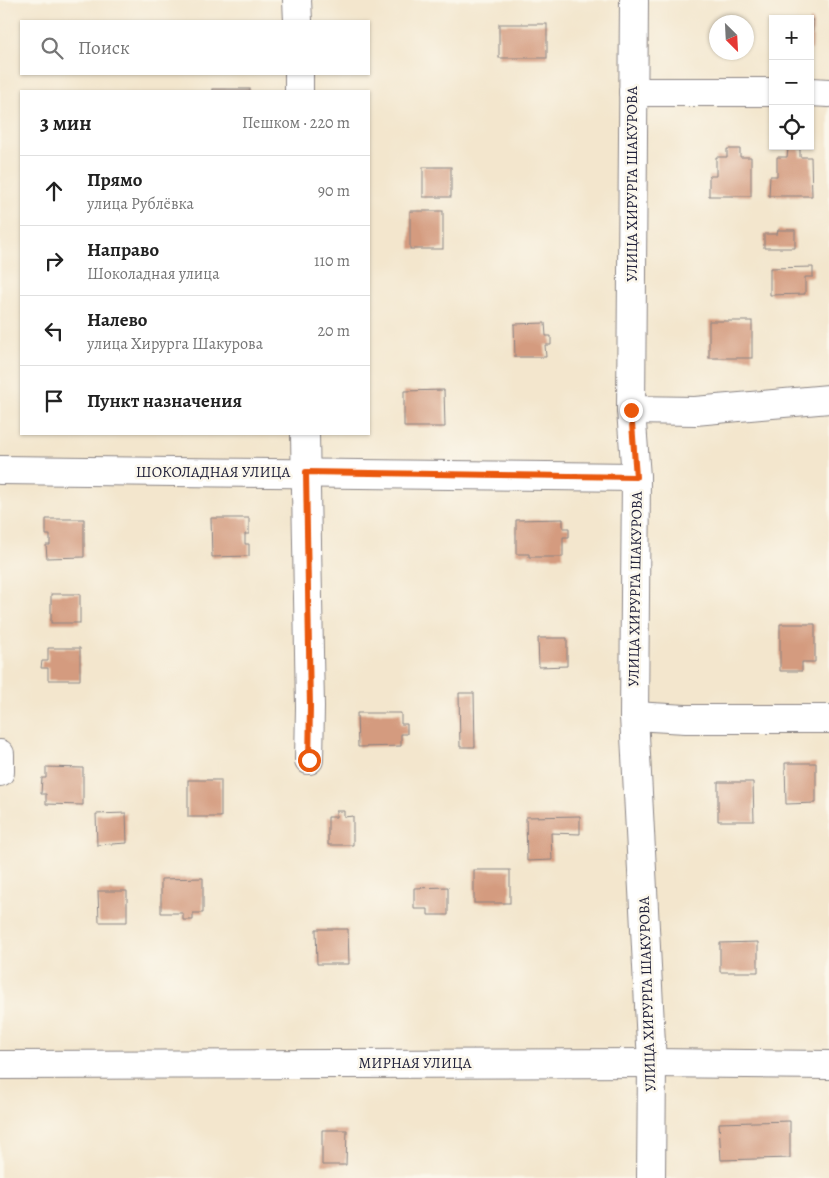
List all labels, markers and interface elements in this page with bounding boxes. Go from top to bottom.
north arrow [709,15,754,60]
map controls [769,15,814,150]
button: + [769,15,814,60]
search box [20,20,370,75]
icon: search [38,34,66,62]
text: Поиск [78,35,130,61]
button: − [769,60,814,105]
street label: УЛИЦА ХИРУРГА ШАКУРОВА [622,86,642,282]
button: locate [769,105,814,150]
text: 3 мин [40,109,92,137]
text: Пешком · 220 m [242,112,350,134]
text: Прямо [87,167,142,193]
icon: ahead [40,177,68,205]
text: 90 m [318,180,350,202]
text: улица Рублёвка [87,193,194,215]
text: Направо [87,237,159,263]
icon: right [40,247,68,275]
text: 110 m [314,250,350,272]
text: Шоколадная улица [87,263,220,285]
text: Налево [87,307,147,333]
icon: left [40,317,68,345]
text: 20 m [317,320,350,342]
text: улица Хирурга Шакурова [87,333,263,355]
icon: arrive [40,387,68,415]
text: Пункт назначения [87,388,242,414]
route end [620,399,643,422]
street label: ШОКОЛАДНАЯ УЛИЦА [136,462,290,482]
street label: УЛИЦА ХИРУРГА ШАКУРОВА [623,491,647,687]
route start [298,749,321,772]
street label: УЛИЦА ХИРУРГА ШАКУРОВА [634,896,660,1092]
street label: МИРНАЯ УЛИЦА [359,1053,472,1073]

